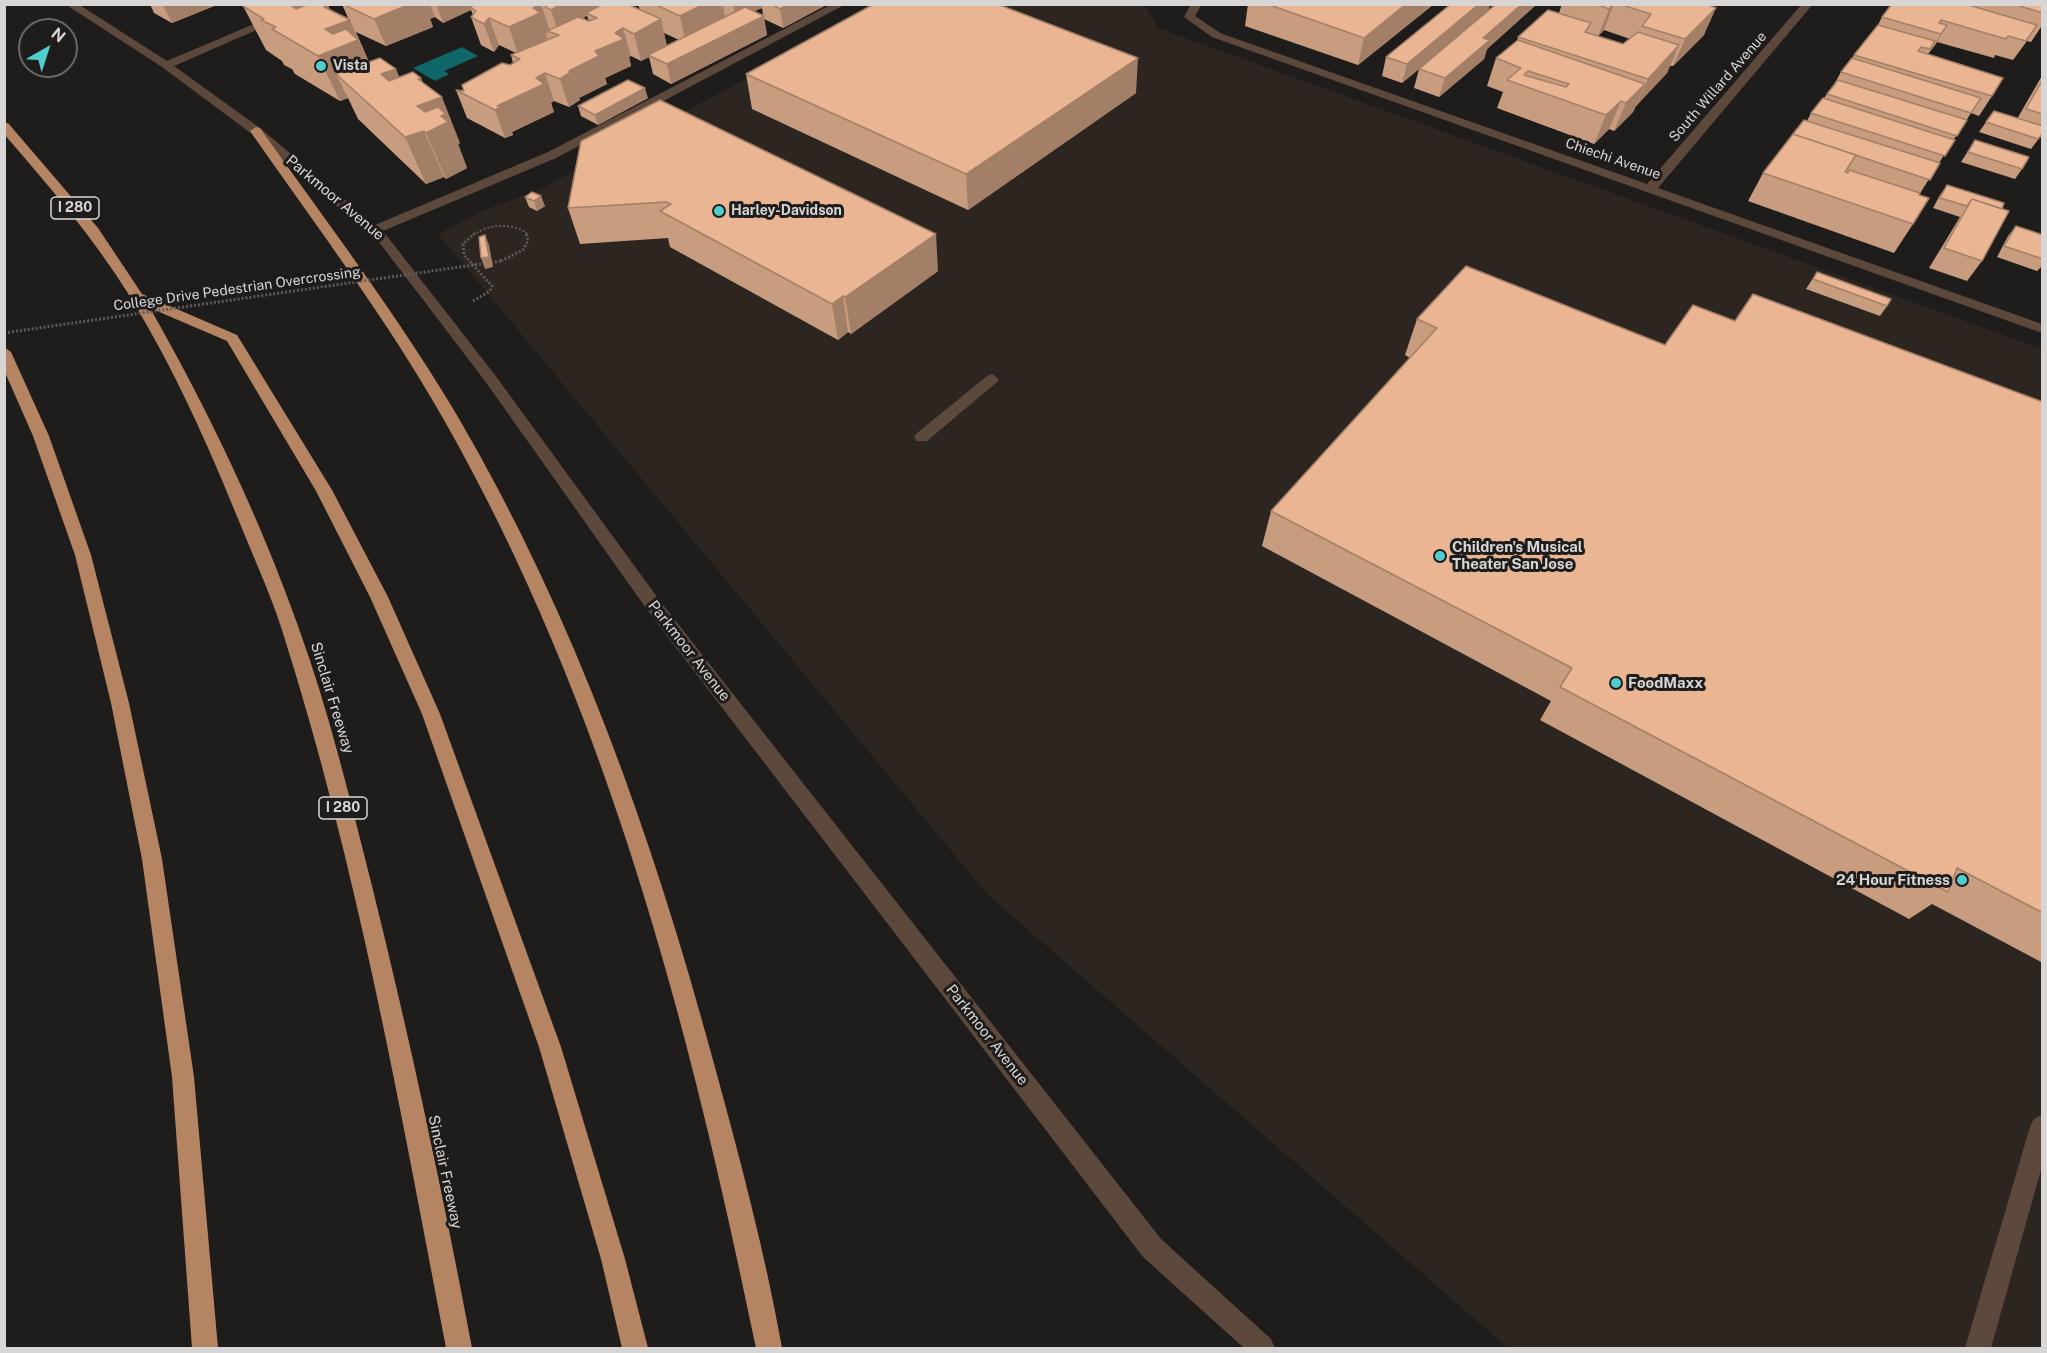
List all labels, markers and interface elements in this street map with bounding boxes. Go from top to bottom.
north arrow [18,18,78,78]
text: N [48,24,69,46]
street label: South Willard Avenue [1666,29,1770,145]
place label: Vista [333,58,368,74]
marker: Vista [314,59,328,73]
street label: Chiechi Avenue [1563,135,1663,183]
street label: Parkmoor Avenue [282,152,388,244]
road number: I 280 [51,197,99,219]
place label: Harley-Davidson [731,203,842,219]
marker: Harley-Davidson [712,204,726,218]
street label: College Drive Pedestrian Overcrossing [112,263,362,315]
place label: Children's Musical Theater San Jose [1452,538,1583,573]
marker: Children's Musical Theater San Jose [1433,549,1447,563]
street label: Parkmoor Avenue [644,597,734,705]
street label: Sinclair Freeway [306,640,358,756]
place label: FoodMaxx [1628,674,1703,692]
marker: FoodMaxx [1609,676,1623,690]
road number: I 280 [319,797,367,819]
place label: 24 Hour Fitness [1836,871,1950,889]
marker: 24 Hour Fitness [1955,873,1969,887]
street label: Parkmoor Avenue [942,981,1032,1089]
street label: Sinclair Freeway [424,1113,466,1231]

